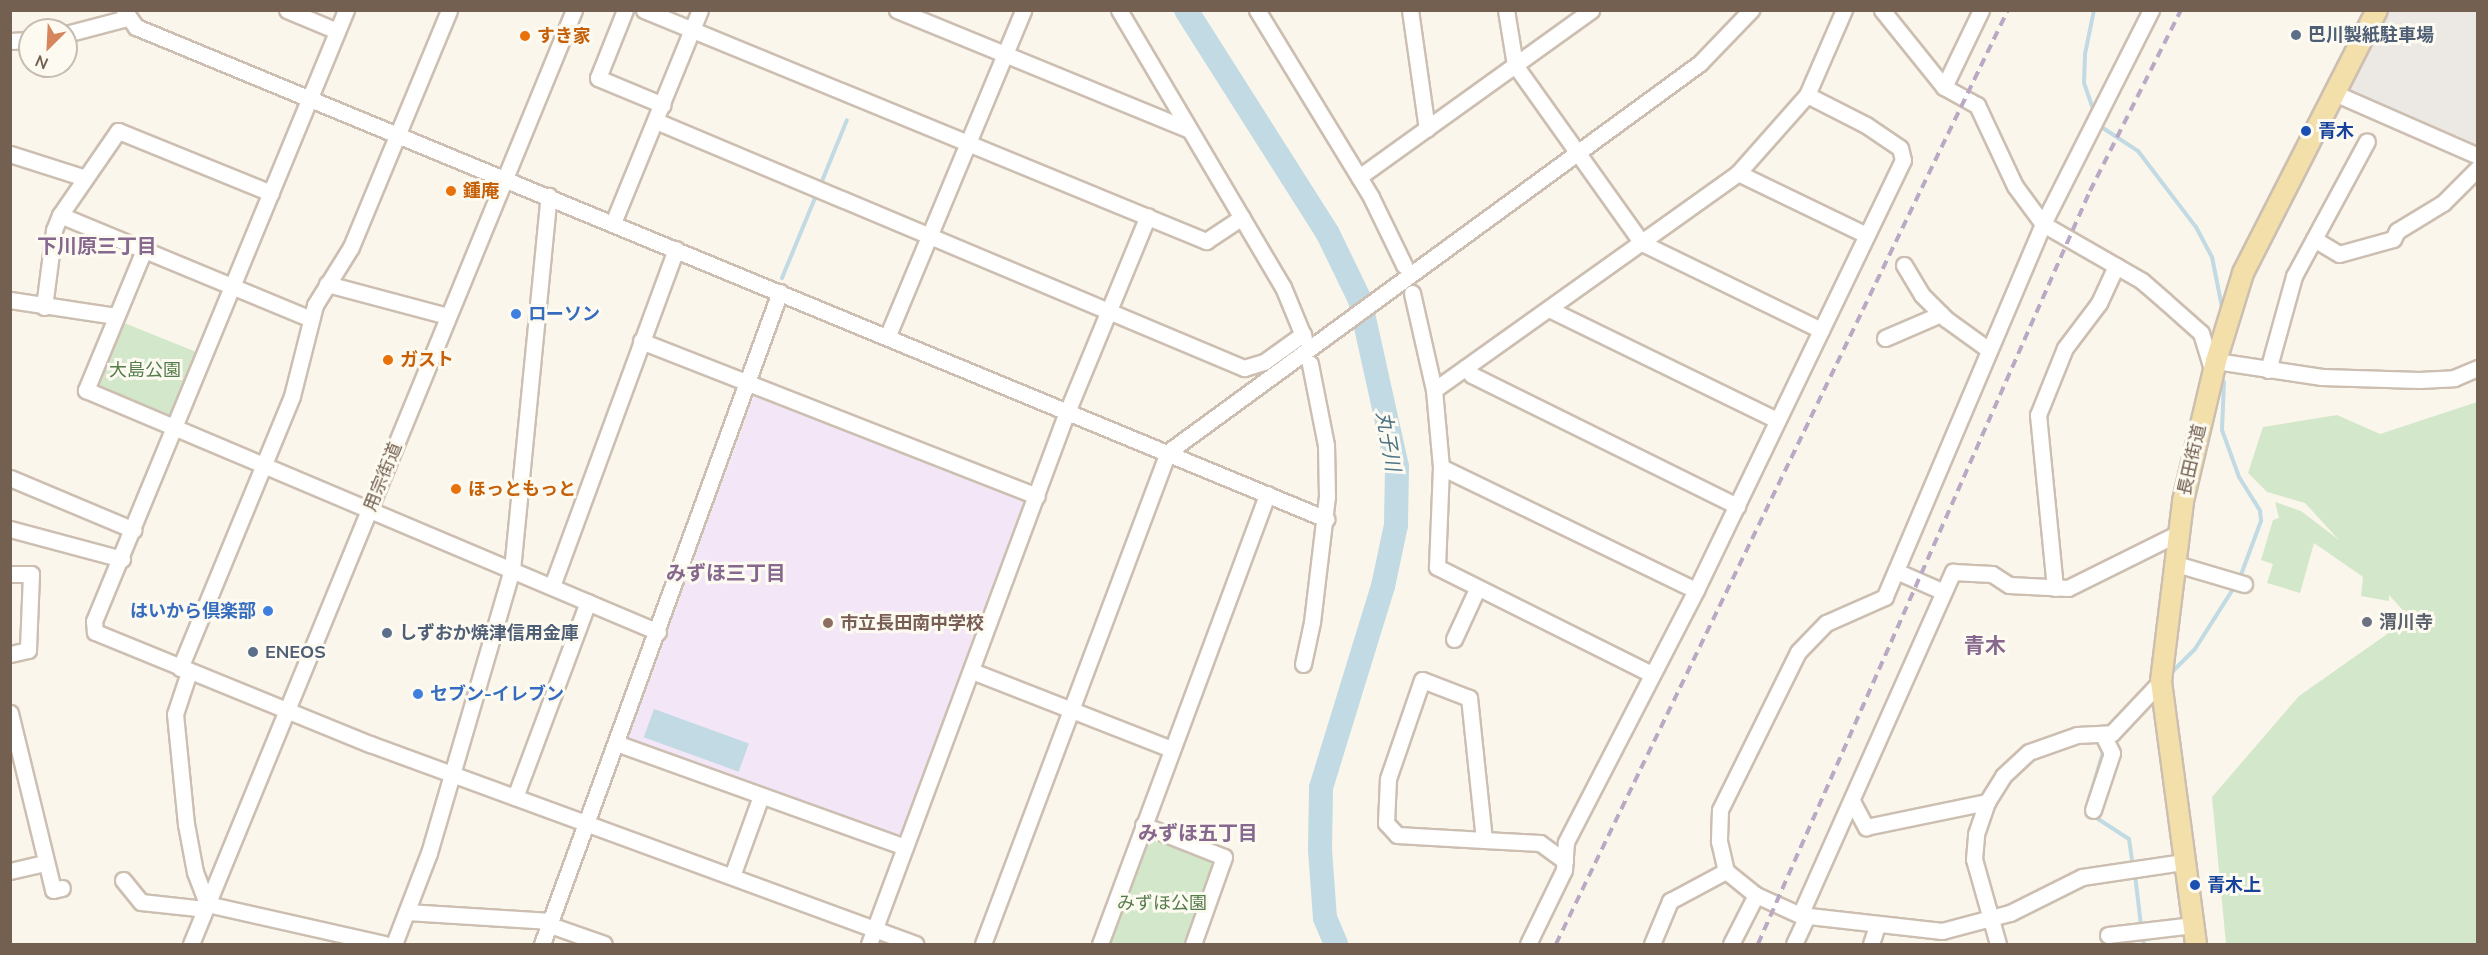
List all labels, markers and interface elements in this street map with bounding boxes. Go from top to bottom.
north arrow [18,18,78,78]
place label: 巴川製紙駐車場 [2308,24,2434,46]
place label: すき家 [537,25,591,47]
marker: 巴川製紙駐車場 [2289,28,2303,42]
marker: すき家 [518,29,532,43]
text: N [32,51,51,74]
place label: 青木 [2318,120,2354,142]
marker: 青木 [2299,124,2313,138]
place label: 鍾庵 [463,180,499,202]
marker: 鍾庵 [444,184,458,198]
district label: 下川原三丁目 [37,233,157,257]
place label: ローソン [528,303,600,325]
marker: ローソン [509,307,523,321]
place label: ガスト [400,349,454,371]
marker: ガスト [381,353,395,367]
park label: 大島公園 [109,359,181,381]
water label: 丸子川 [1372,409,1406,473]
street label: 長田街道 [2173,422,2211,498]
street label: 用宗街道 [360,440,406,514]
place label: ほっともっと [468,478,576,500]
marker: ほっともっと [449,482,463,496]
district label: みずほ三丁目 [666,560,786,584]
place label: はいから倶楽部 [130,600,256,622]
marker: はいから倶楽部 [261,604,275,618]
place label: 渭川寺 [2379,611,2433,633]
place label: 市立長田南中学校 [840,612,984,634]
marker: 渭川寺 [2360,615,2374,629]
marker: 市立長田南中学校 [821,616,835,630]
place label: しずおか焼津信用金庫 [399,622,579,644]
marker: しずおか焼津信用金庫 [380,626,394,640]
district label: 青木 [1964,632,2006,658]
place label: ENEOS [265,641,326,663]
marker: ENEOS [246,645,260,659]
place label: セブン-イレブン [430,683,564,705]
marker: セブン-イレブン [411,687,425,701]
district label: みずほ五丁目 [1138,820,1258,844]
place label: 青木上 [2207,874,2261,896]
marker: 青木上 [2188,878,2202,892]
park label: みずほ公園 [1117,892,1207,914]

